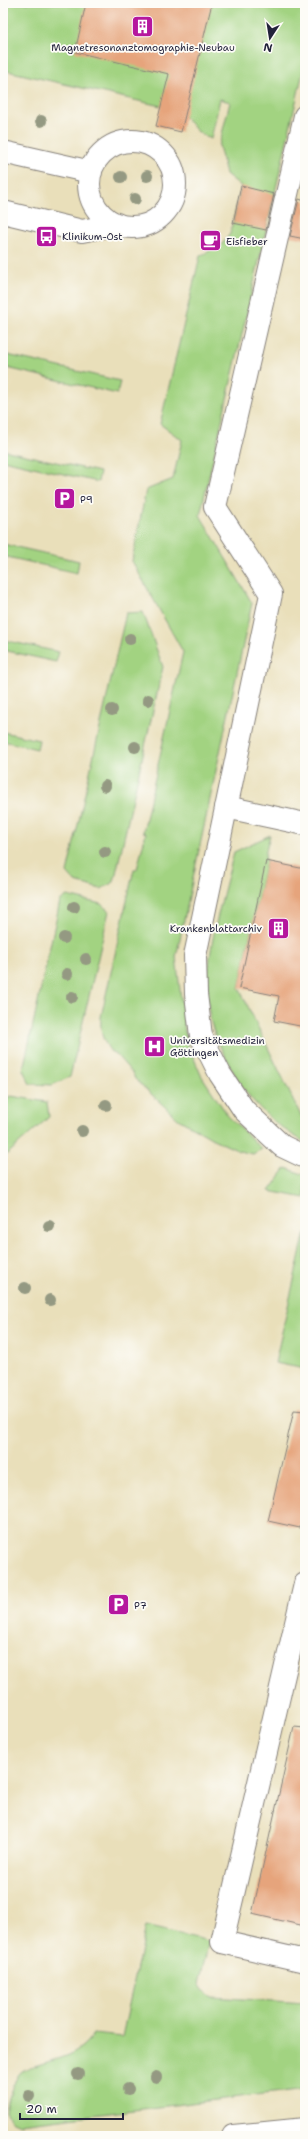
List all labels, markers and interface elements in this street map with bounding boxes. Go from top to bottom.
building icon: Magnetresonanztomographie-Neubau [130,14,156,40]
north arrow [250,18,290,58]
text: N [262,39,274,56]
place label: Magnetresonanztomographie-Neubau [51,41,235,54]
bus stop icon: Klinikum-Ost [33,223,59,249]
cafe icon: Eisfieber [197,228,223,254]
place label: Klinikum-Ost [62,230,123,243]
place label: Eisfieber [226,235,268,248]
parking icon: P9 [51,486,77,512]
place label: P9 [80,493,93,506]
building icon: Krankenblattarchiv [265,915,291,941]
place label: Krankenblattarchiv [170,922,262,935]
hospital icon: Universitätsmedizin Göttingen [141,1033,167,1059]
place label: Universitätsmedizin Göttingen [170,1034,265,1059]
parking icon: P7 [105,1592,131,1618]
place label: P7 [134,1599,147,1612]
scale bar [20,2095,123,2121]
text: 20 m [26,2101,57,2117]

